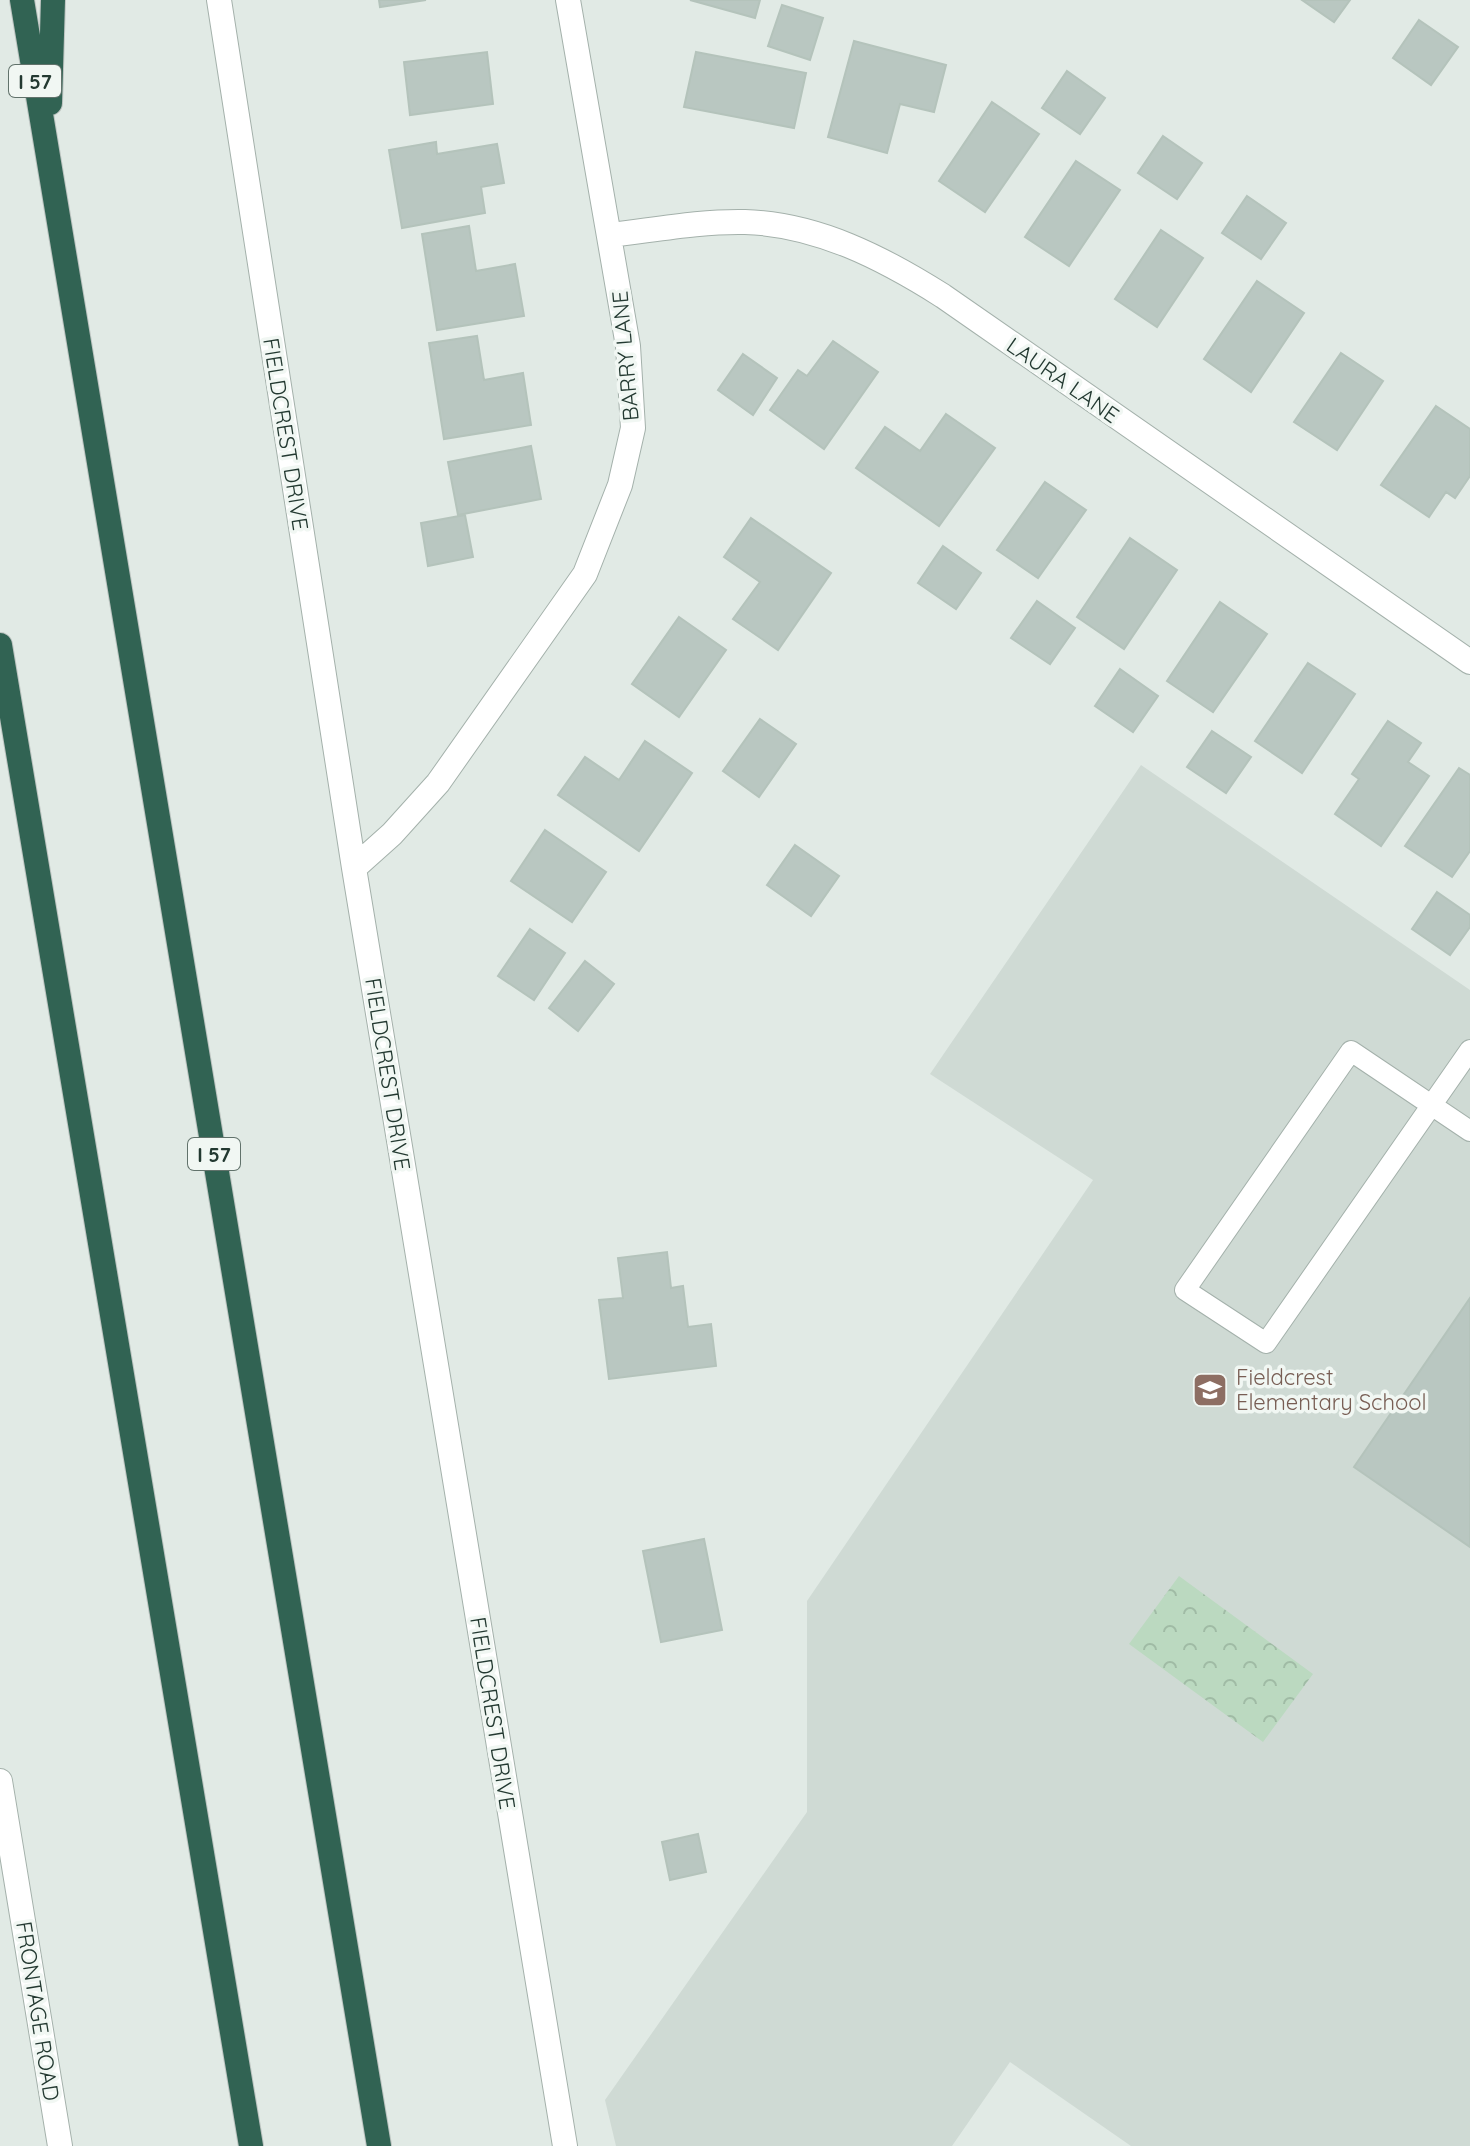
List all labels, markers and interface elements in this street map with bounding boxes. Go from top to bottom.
road number: I 57 [9,65,61,97]
street label: BARRY LANE [605,290,645,422]
street label: LAURA LANE [1001,331,1125,429]
street label: FIELDCREST DRIVE [257,336,315,532]
street label: FIELDCREST DRIVE [359,976,417,1172]
road number: I 57 [188,1138,240,1170]
place label: Fieldcrest Elementary School [1236,1363,1427,1416]
school or university icon: Fieldcrest Elementary School [1191,1371,1229,1409]
street label: FIELDCREST DRIVE [464,1615,522,1811]
street label: FRONTAGE ROAD [10,1919,66,2103]

